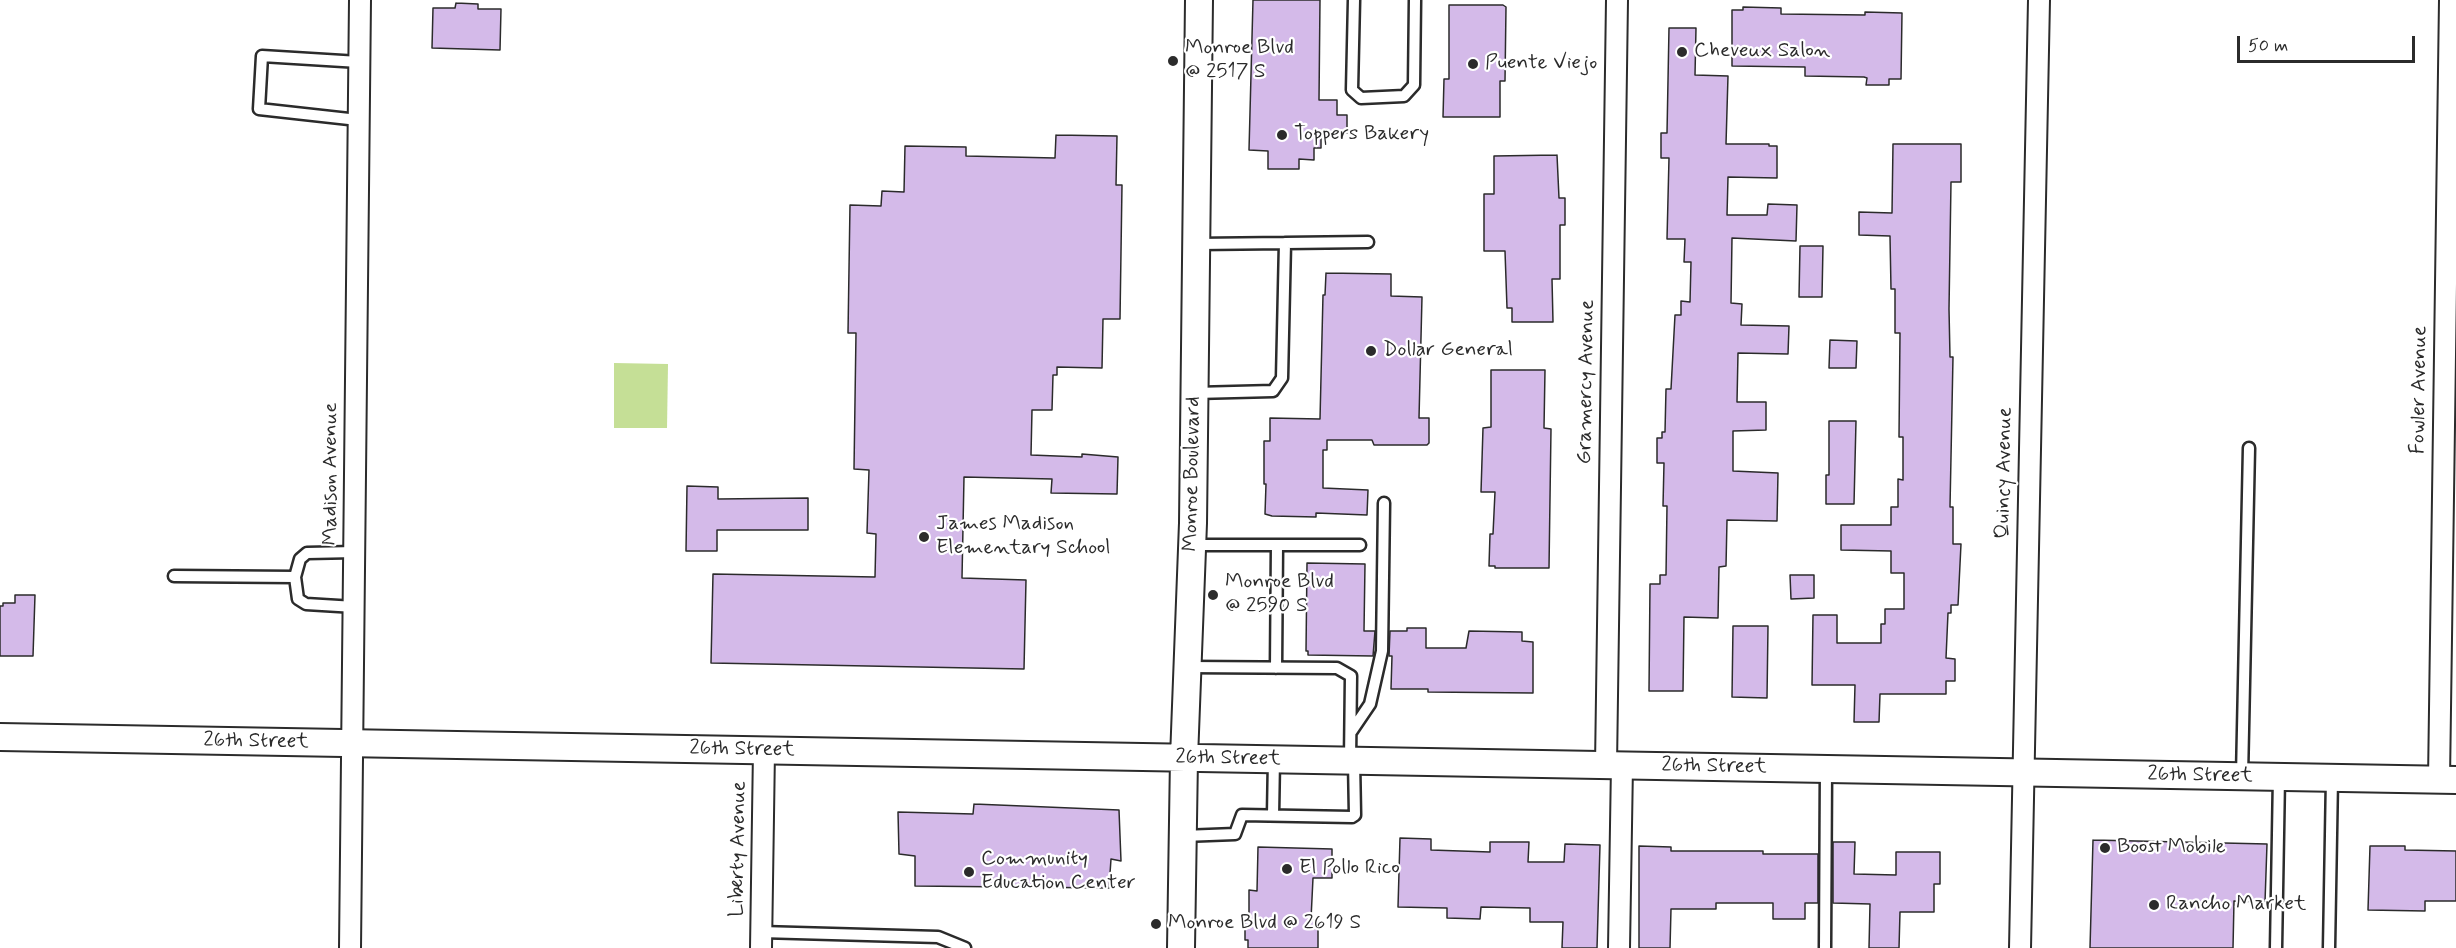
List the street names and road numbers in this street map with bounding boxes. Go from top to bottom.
street label: Gramercy Avenue [1573,299,1601,465]
street label: Fowler Avenue [2406,326,2434,454]
street label: Monroe Boulevard [1179,396,1207,552]
street label: Madison Avenue [319,402,345,546]
street label: Quincy Avenue [1991,407,2019,539]
street label: 26th Street [203,728,309,756]
street label: 26th Street [689,736,795,764]
street label: 26th Street [1175,745,1281,773]
street label: 26th Street [1661,753,1767,781]
street label: 26th Street [2147,762,2253,790]
street label: Liberty Avenue [725,781,753,917]

